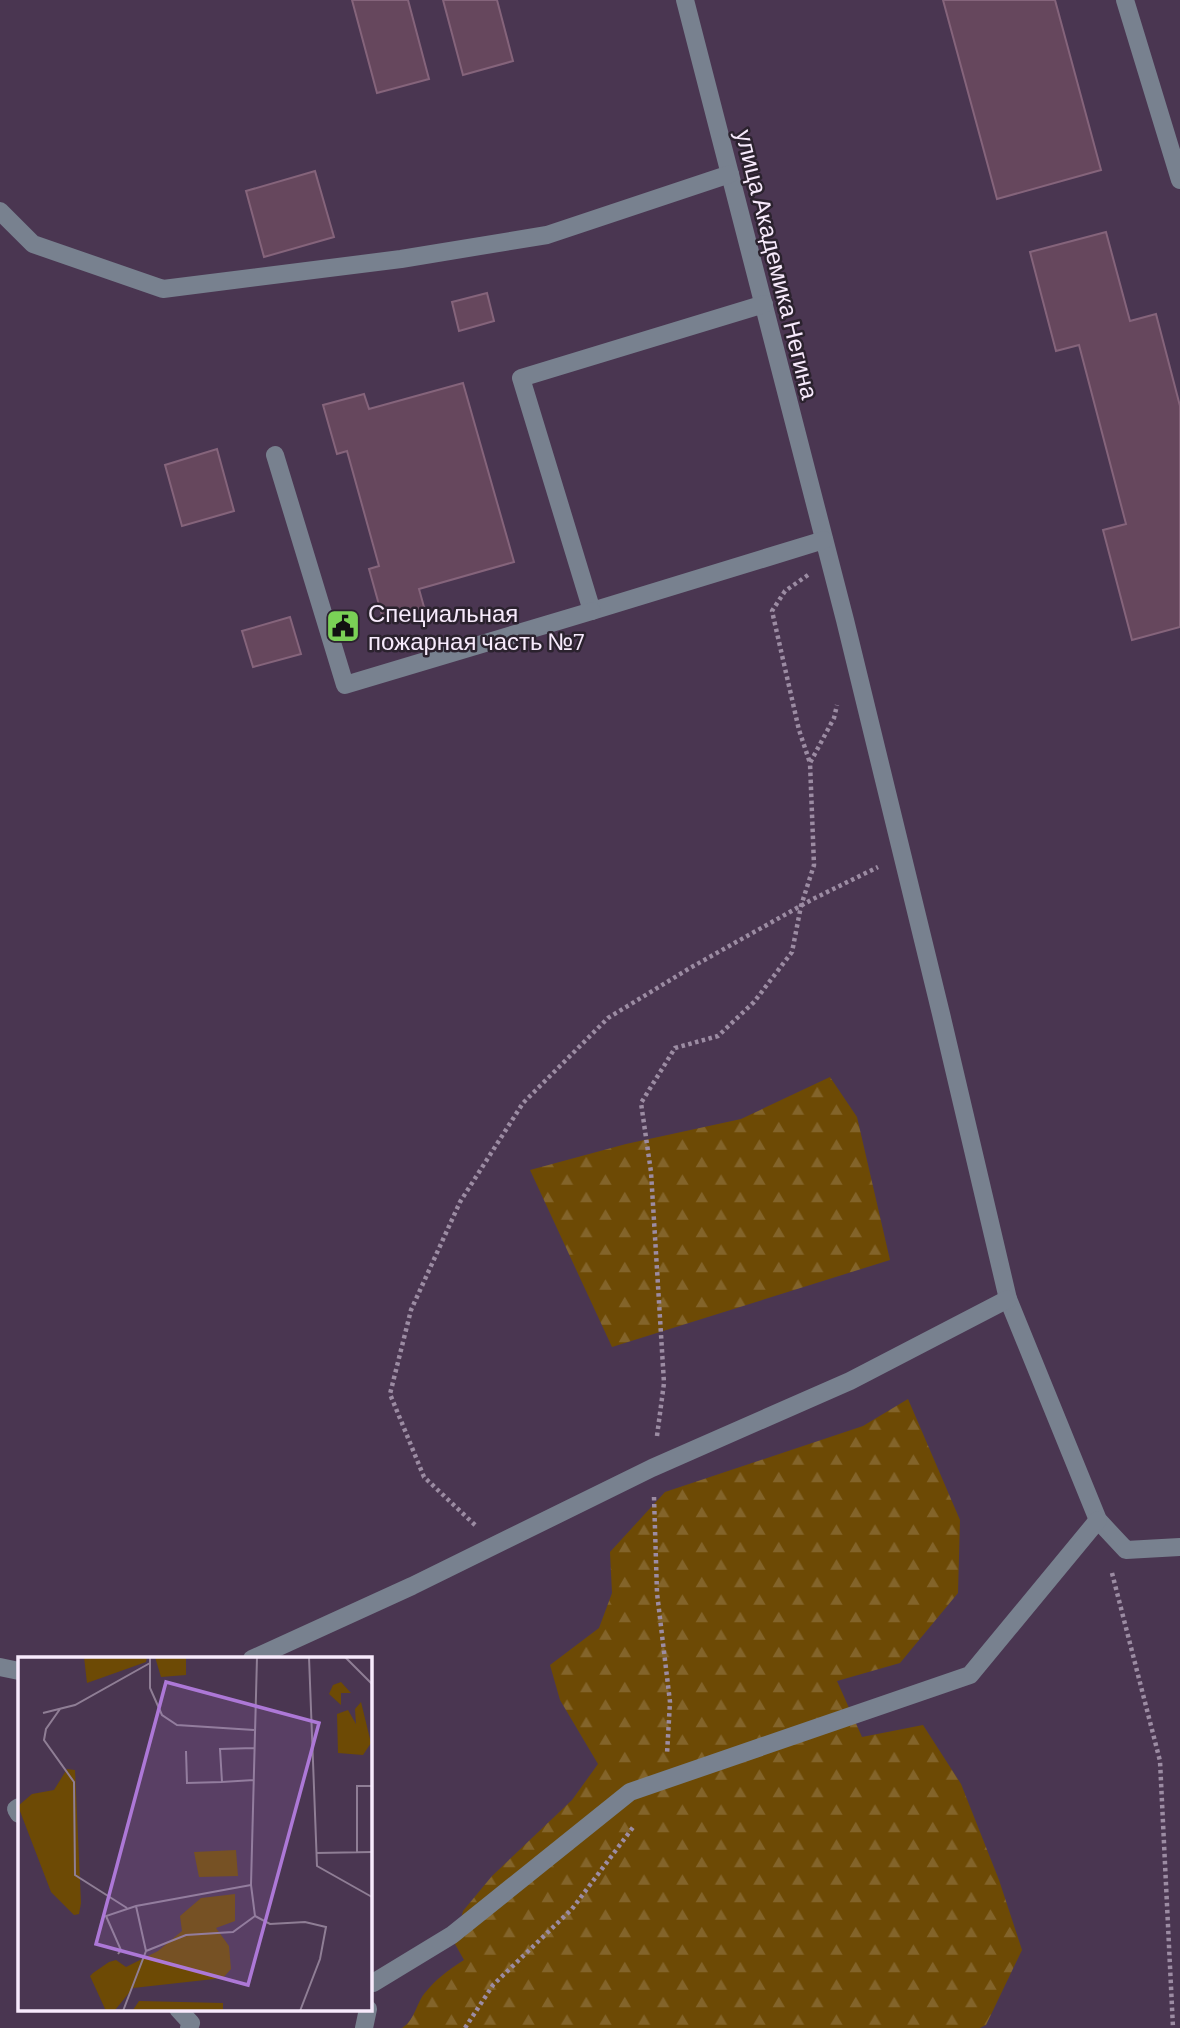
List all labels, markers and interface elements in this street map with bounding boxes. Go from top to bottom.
street label: улица Академика Негина [730,126,826,403]
place label: Специальная пожарная часть №7 [368,598,584,655]
public building icon: Специальная пожарная часть №7 [324,607,362,645]
inset map [18,1657,371,2010]

